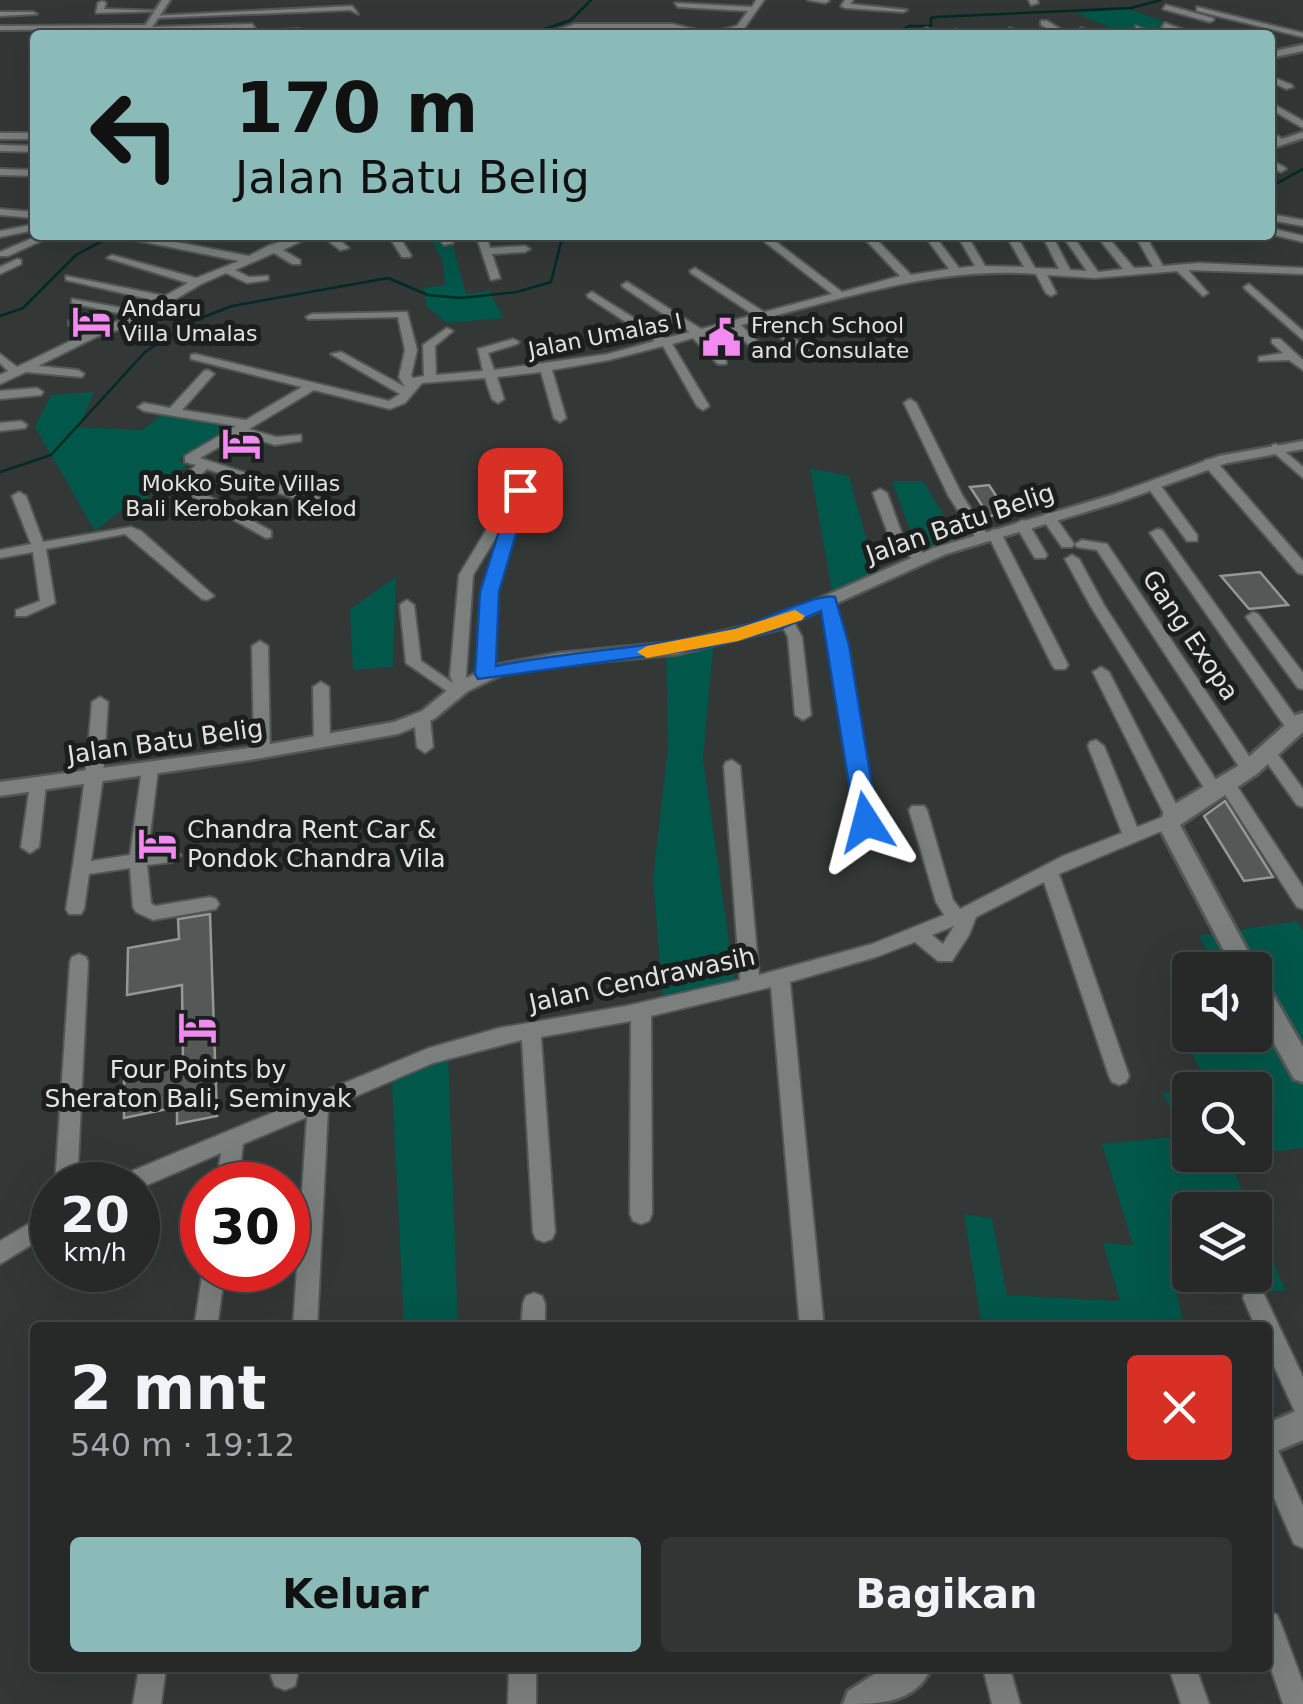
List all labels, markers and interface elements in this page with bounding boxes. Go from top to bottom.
text: 170 m [235,67,478,149]
icon: left [70,70,200,200]
text: Jalan Batu Belig [235,151,590,204]
place label: Andaru Villa Umalas [122,296,257,346]
hotel icon: Andaru Villa Umalas [71,300,113,342]
street label: Jalan Umalas I [524,308,684,363]
place label: French School and Consulate [751,313,909,363]
public building icon: French School and Consulate [700,317,742,359]
hotel icon: Mokko Suite Villas Bali Kerobokan Kelod [220,423,262,465]
pin [478,448,563,533]
icon: arrive [493,463,548,518]
place label: Mokko Suite Villas Bali Kerobokan Kelod [125,471,357,521]
street label: Jalan Batu Belig [860,478,1058,570]
street label: Gang Exopa [1136,565,1245,706]
street label: Jalan Batu Belig [63,713,265,770]
position arrow [814,770,918,874]
place label: Chandra Rent Car & Pondok Chandra Vila [187,815,446,873]
hotel icon: Chandra Rent Car & Pondok Chandra Vila [136,822,178,864]
street label: Jalan Cendrawasih [524,941,758,1018]
map controls [1172,952,1272,1292]
button: sound [1172,952,1272,1052]
hotel icon: Four Points by Sheraton Bali, Seminyak [177,1007,219,1049]
place label: Four Points by Sheraton Bali, Seminyak [45,1055,352,1113]
button: search [1172,1072,1272,1172]
speed limit sign: 30 [180,1162,310,1292]
text: 20 [60,1186,130,1244]
button: layers [1172,1192,1272,1292]
text: km/h [63,1238,127,1267]
text: 2 mnt [70,1353,267,1423]
button: close [1127,1355,1232,1460]
text: 540 m · 19:12 [70,1426,295,1464]
button: Keluar [70,1537,641,1652]
button: Bagikan [661,1537,1232,1652]

